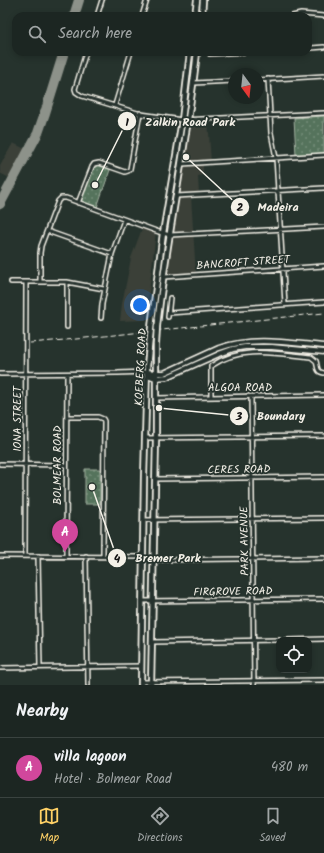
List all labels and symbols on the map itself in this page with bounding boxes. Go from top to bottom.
north arrow [228,68,264,104]
callout: Zalkin Road Park [117,109,243,133]
text: 1 [125,113,129,132]
text: Zalkin Road Park [145,113,236,132]
callout: Madeira [230,195,307,219]
text: 2 [237,198,244,217]
text: Madeira [257,198,299,217]
street label: BANCROFT STREET [196,251,292,275]
your location [130,295,150,315]
street label: KOEBERG ROAD [130,328,152,406]
street label: ALGOA ROAD [208,379,272,397]
street label: IONA STREET [9,385,27,452]
callout: Boundary [229,404,313,428]
text: 3 [235,407,243,426]
text: Boundary [257,407,306,426]
street label: BOLMEAR ROAD [49,425,67,505]
street label: CERES ROAD [207,460,271,480]
street label: PARK AVENUE [235,506,255,576]
pin: A [52,519,78,552]
callout: Bremer Park [107,546,208,570]
text: 4 [114,549,121,568]
text: Bremer Park [135,549,202,568]
street label: FIRGROVE ROAD [193,582,273,602]

